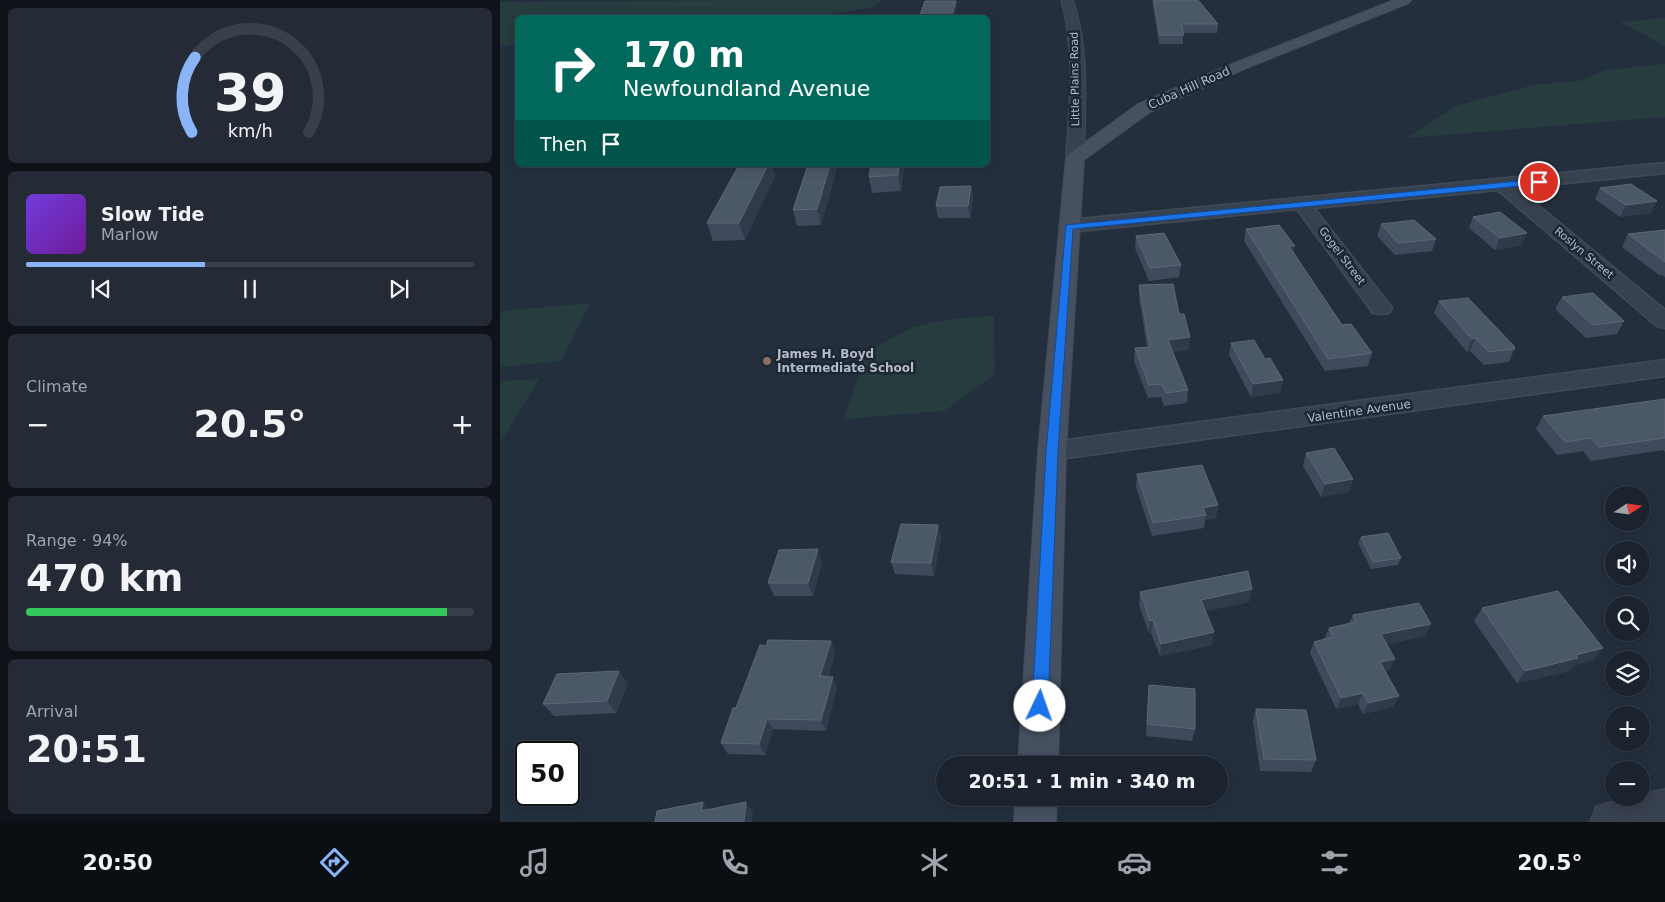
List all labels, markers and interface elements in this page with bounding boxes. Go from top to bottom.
street label: Little Plains Road [1068,32,1082,126]
icon: right [540,35,605,100]
text: 170 m [623,35,745,75]
text: 39 [214,63,286,123]
street label: Cuba Hill Road [1146,64,1232,112]
text: Newfoundland Avenue [623,76,870,101]
text: km/h [227,120,273,141]
icon: arrive [597,130,625,158]
text: Then [540,133,587,155]
pin [1518,161,1560,203]
icon: arrive [1525,168,1553,196]
text: Slow Tide [101,203,204,225]
text: Marlow [101,225,159,244]
street label: Gogel Street [1316,225,1368,288]
street label: Roslyn Street [1552,225,1617,282]
icon: previous [87,275,115,303]
icon: pause [236,275,264,303]
icon: next [385,275,413,303]
place label: James H. Boyd Intermediate School [776,347,914,375]
marker: James H. Boyd Intermediate School [761,355,773,367]
text: Climate [26,377,88,396]
street label: Valentine Avenue [1306,397,1412,425]
text: 20.5° [194,402,306,446]
text: − [26,408,49,441]
text: + [451,408,474,441]
north arrow [1605,486,1650,531]
map controls [1605,486,1650,806]
text: Range · 94% [26,531,128,550]
button: sound [1605,541,1650,586]
text: 470 km [26,556,183,600]
button: search [1605,596,1650,641]
button: layers [1605,651,1650,696]
position arrow [1013,679,1065,731]
text: Arrival [26,702,78,721]
button: + [1605,706,1650,751]
text: 20:51 [26,727,147,771]
speed limit sign: 50 [515,741,580,806]
button: − [1605,761,1650,806]
text: 20:51 · 1 min · 340 m [968,770,1196,792]
icon: directions [317,845,352,880]
icon: music [517,845,552,880]
icon: phone [717,845,752,880]
icon: climate [917,845,952,880]
icon: car [1117,845,1152,880]
icon: filters [1317,845,1352,880]
text: 20:50 [82,850,153,875]
text: 20.5° [1517,850,1582,875]

